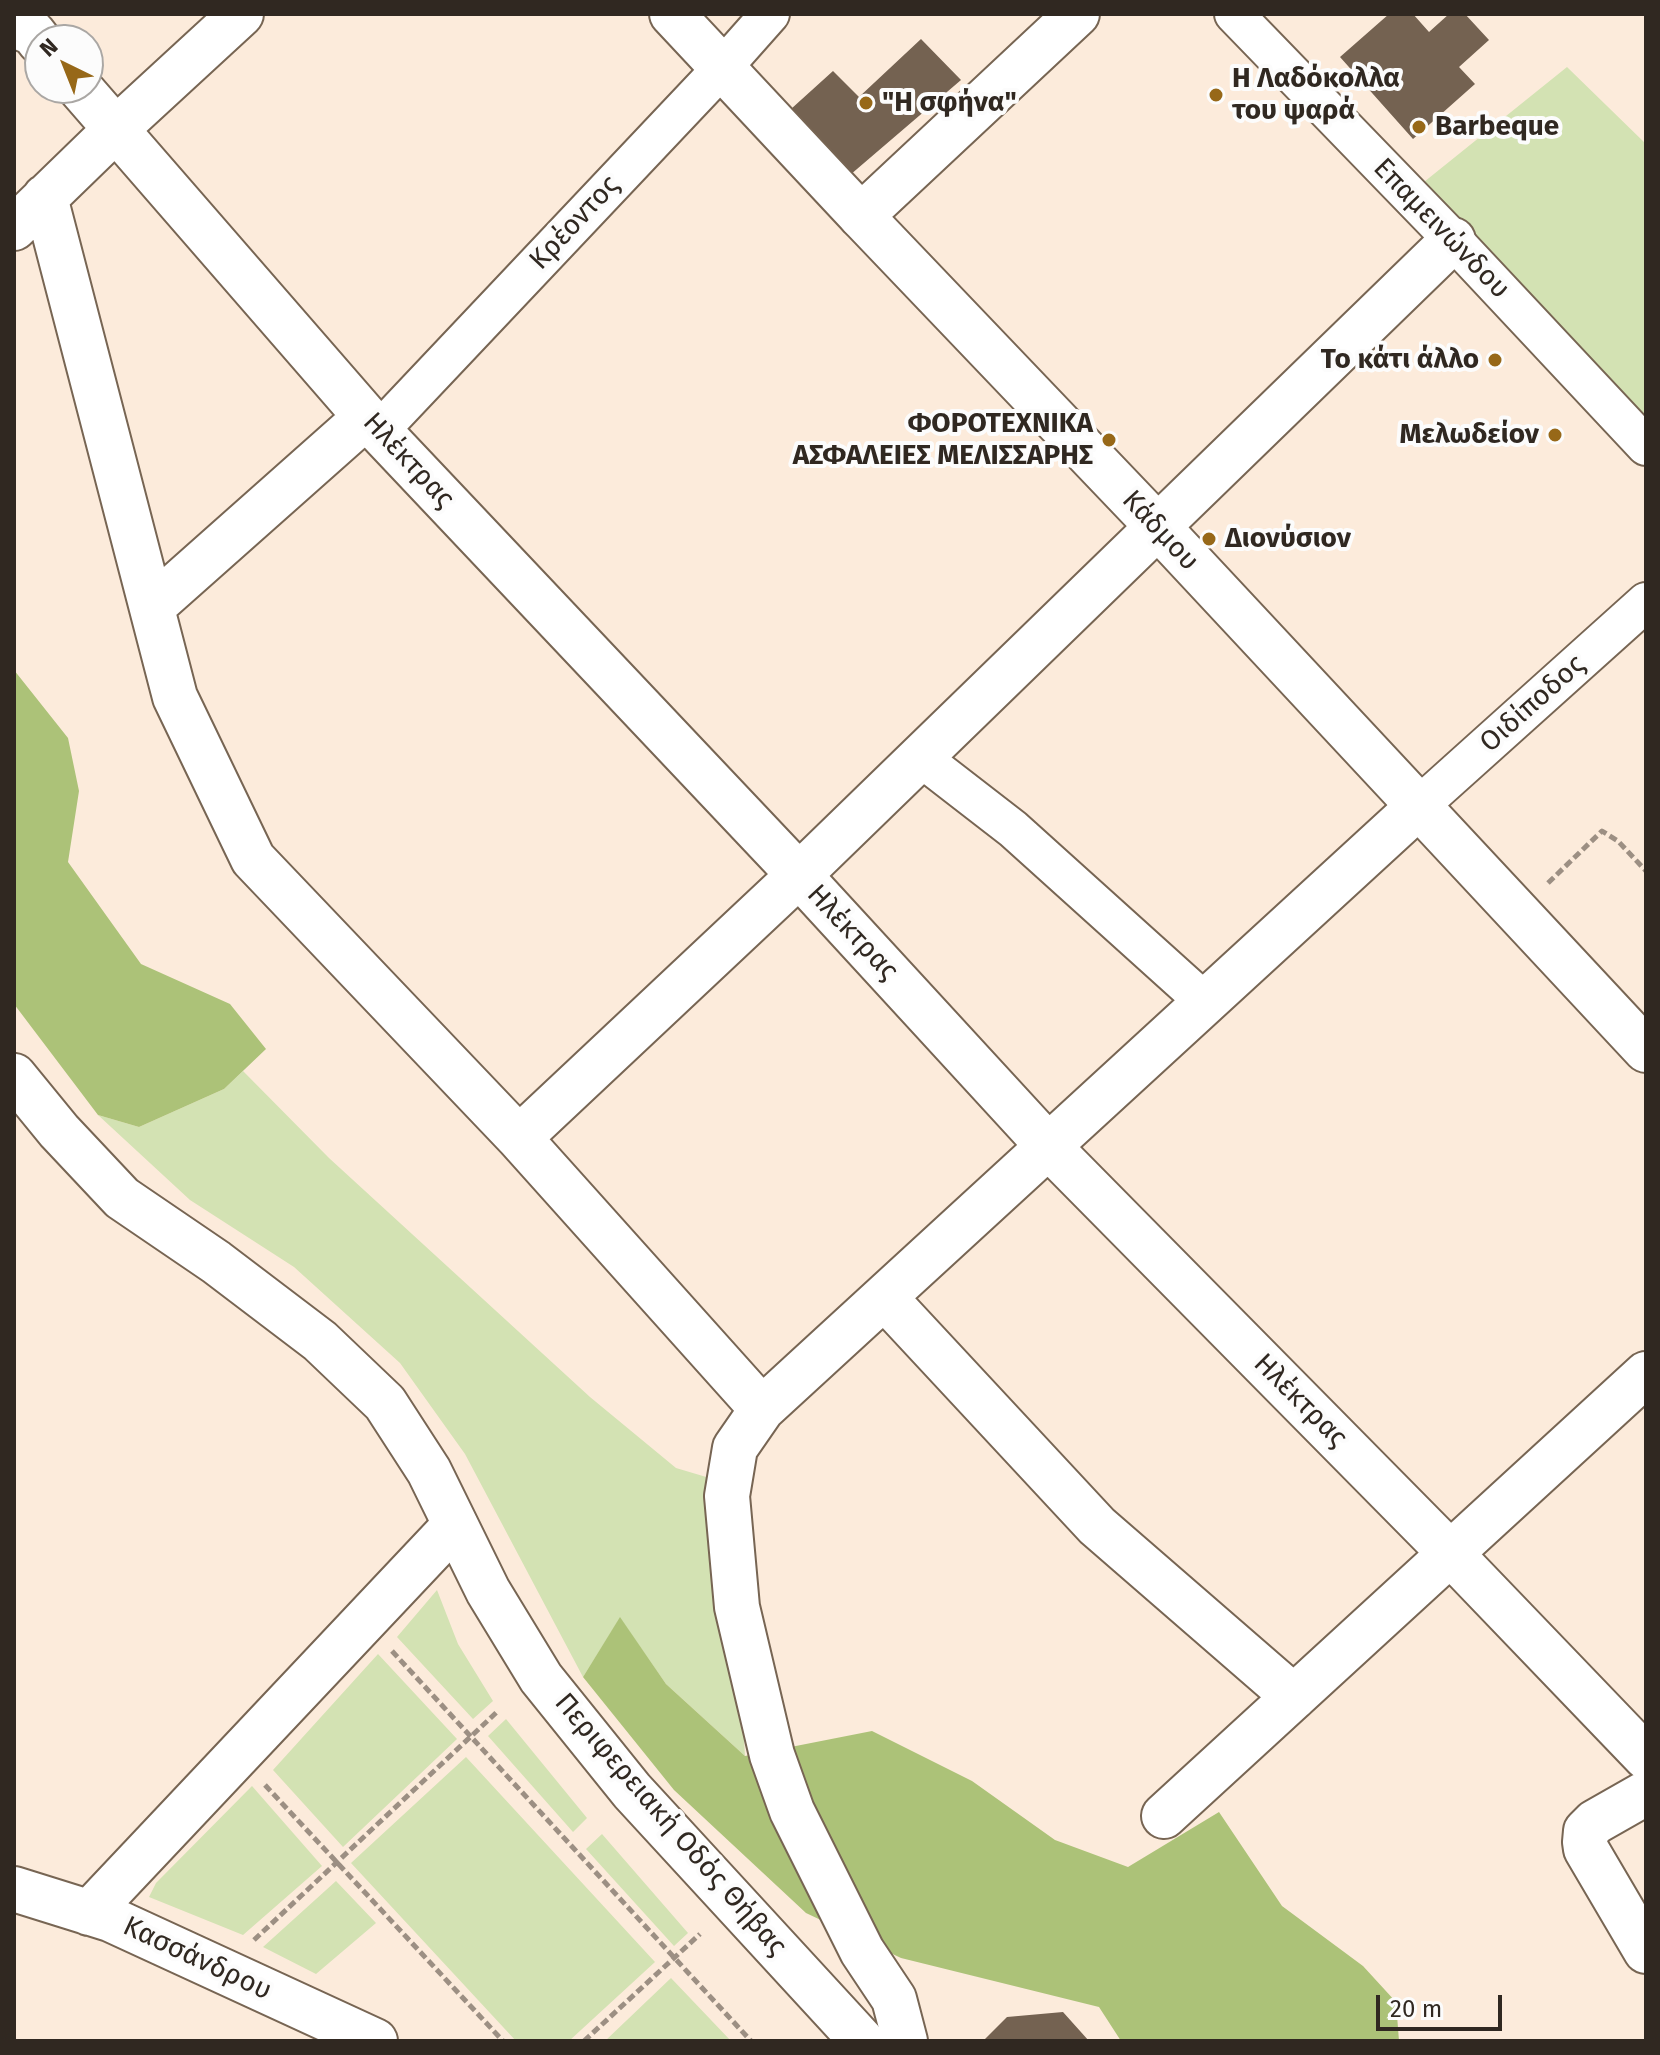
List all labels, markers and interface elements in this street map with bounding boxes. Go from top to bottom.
north arrow [24,24,104,104]
text: N [34,33,63,62]
place label: H Λαδόκολλα του ψαρά [1232,62,1400,128]
place label: "Η σφήνα" [882,86,1017,120]
marker: H Λαδόκολλα του ψαρά [1207,86,1225,104]
marker: "Η σφήνα" [857,94,875,112]
place label: Barbeque [1435,110,1559,144]
marker: Barbeque [1410,118,1428,136]
street label: Επαμεινώνδου [1366,152,1516,306]
street label: Κρέοντος [523,169,627,277]
place label: Το κάτι άλλο [1321,343,1479,377]
marker: Το κάτι άλλο [1486,351,1504,369]
street label: Ηλέκτρας [355,406,461,516]
place label: ΦΟΡΟΤΕΧΝΙΚΑ ΑΣΦΑΛΕΙΕΣ ΜΕΛΙΣΣΑΡΗΣ [793,407,1093,473]
place label: Μελωδείον [1400,418,1539,452]
marker: Μελωδείον [1546,426,1564,444]
marker: ΦΟΡΟΤΕΧΝΙΚΑ ΑΣΦΑΛΕΙΕΣ ΜΕΛΙΣΣΑΡΗΣ [1100,431,1118,449]
street label: Κάδμου [1115,484,1205,578]
place label: Διονύσιον [1225,522,1351,556]
marker: Διονύσιον [1200,530,1218,548]
street label: Οιδίποδος [1474,648,1592,760]
street label: Ηλέκτρας [799,878,905,988]
street label: Ηλέκτρας [1246,1347,1354,1455]
street label: Περιφερειακή Οδός Θήβας [547,1687,793,1963]
street label: Κασσάνδρου [117,1910,277,2008]
scale bar [1380,1979,1506,2029]
text: 20 m [1390,1995,1442,2023]

